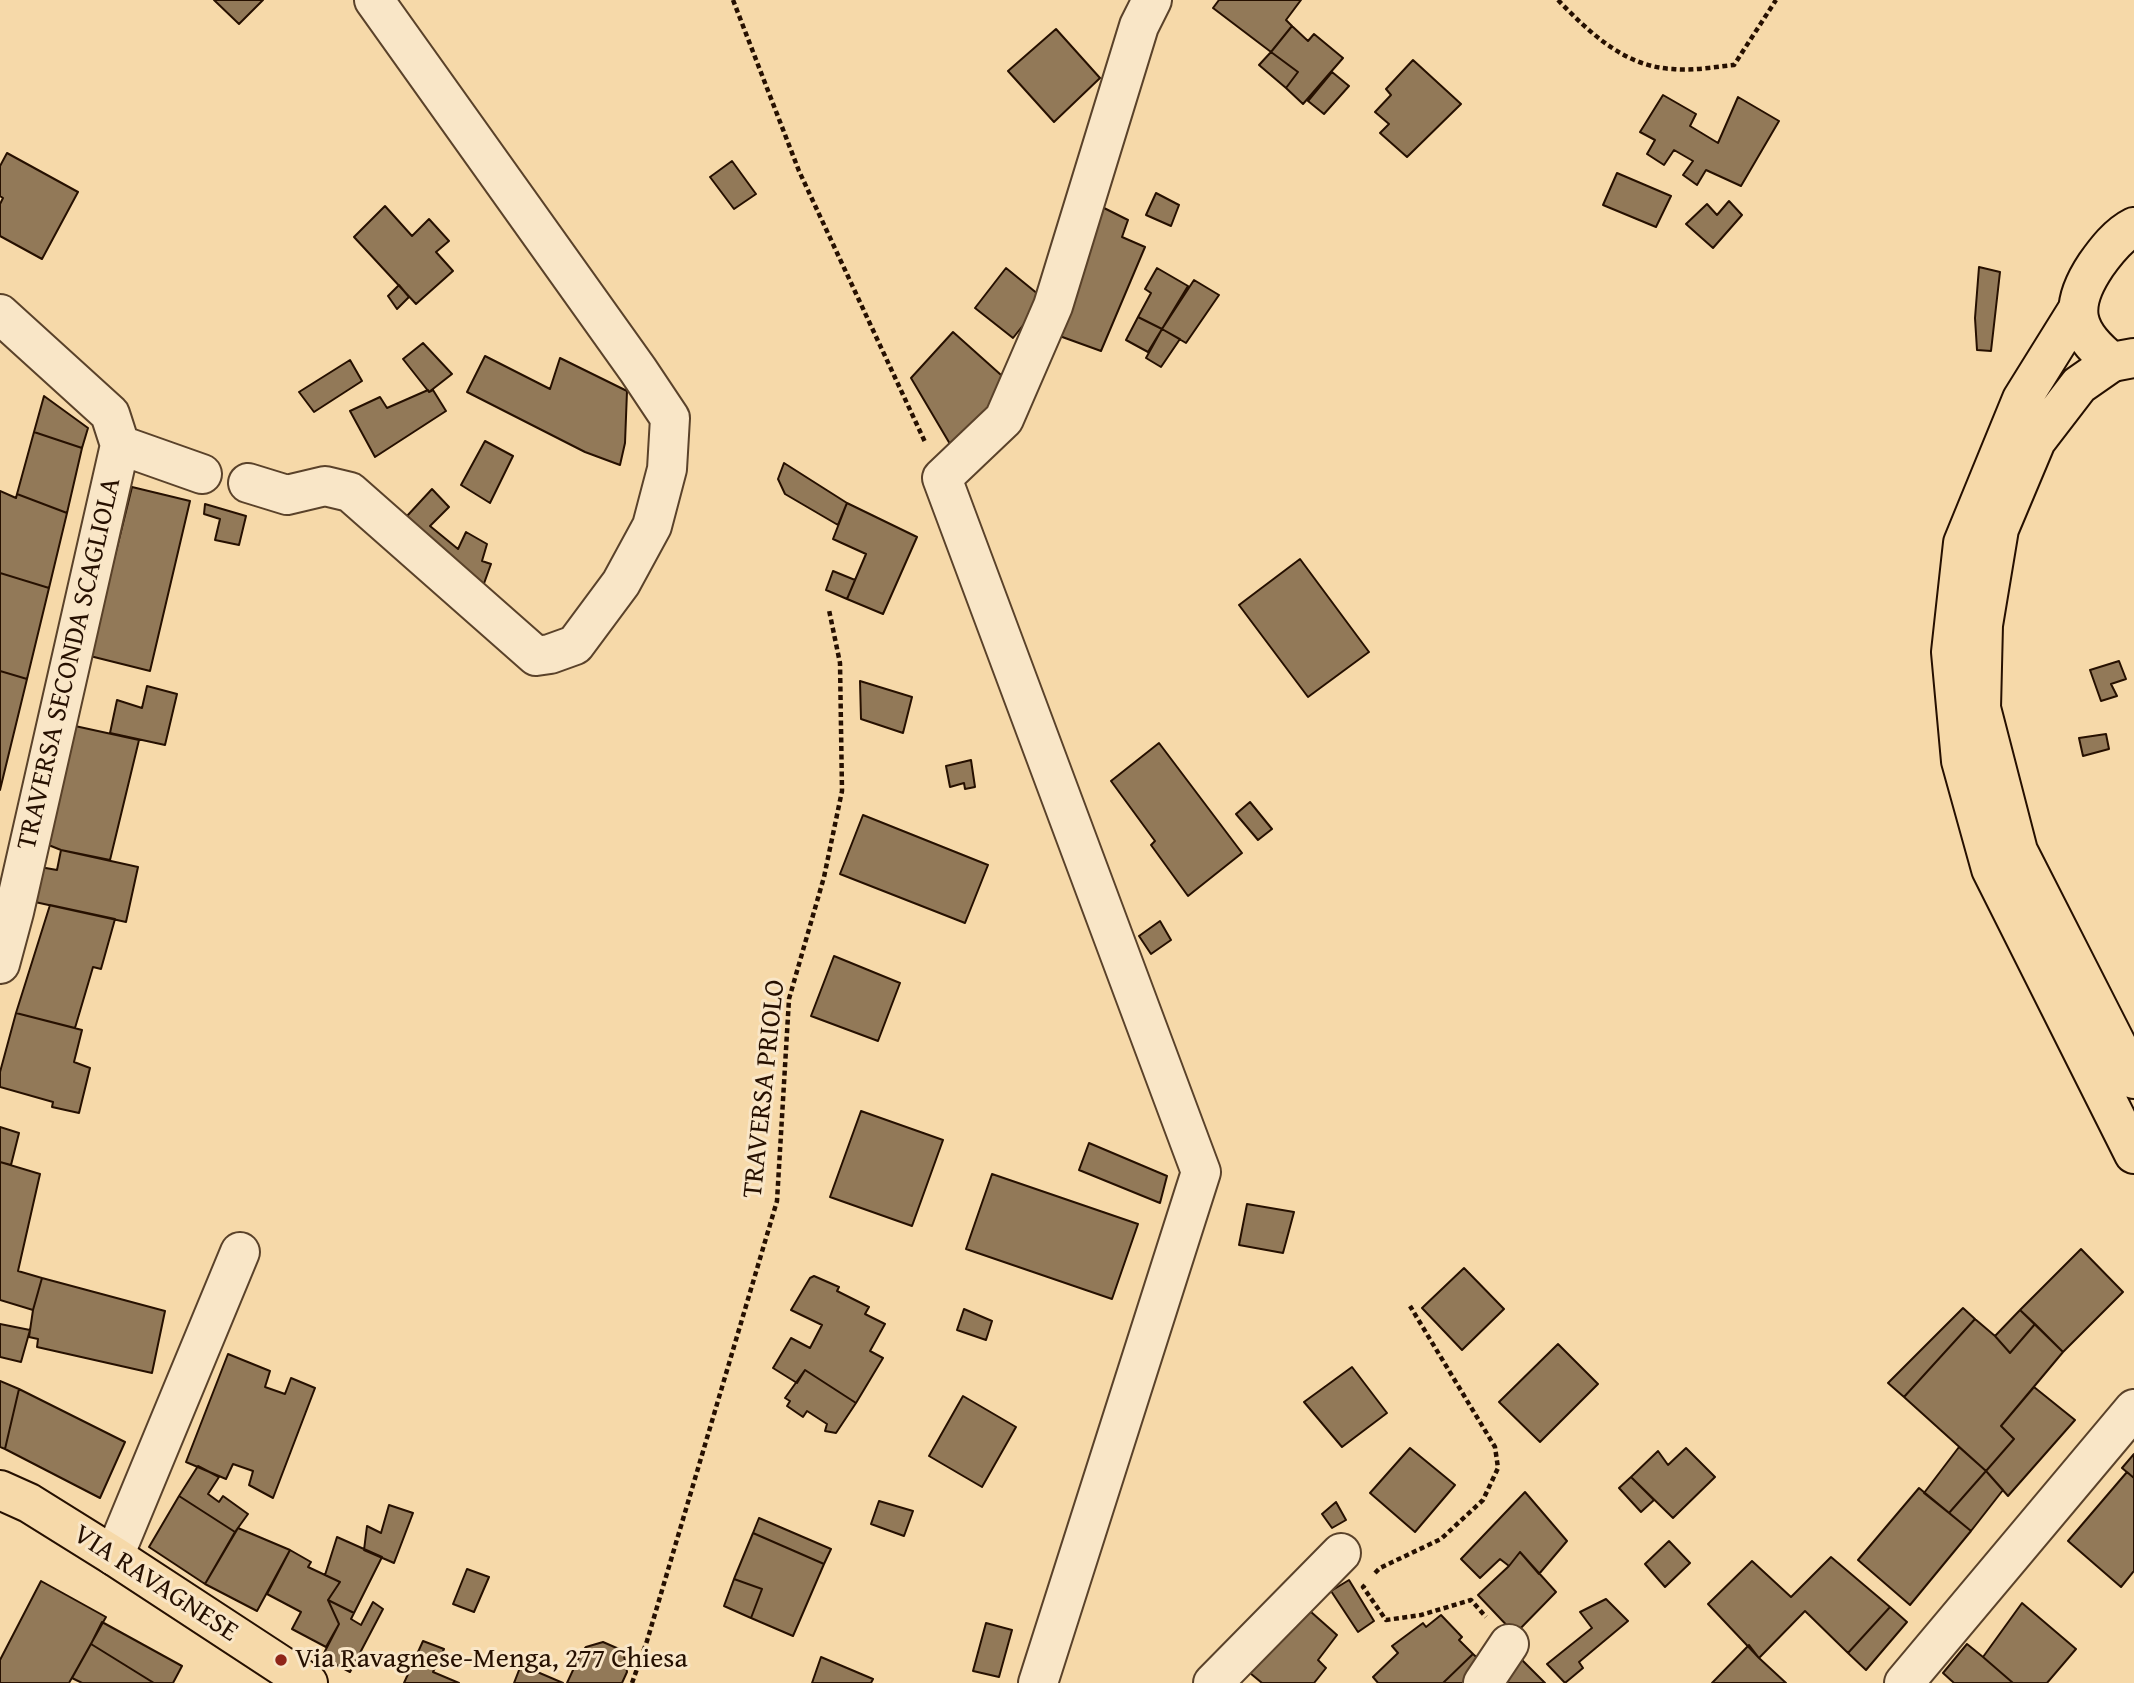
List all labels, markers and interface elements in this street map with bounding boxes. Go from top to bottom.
street label: TRAVERSA SECONDA SCAGLIOLA [11,475,129,853]
street label: TRAVERSA PRIOLO [737,978,793,1200]
street label: VIA RAVAGNESE [66,1518,244,1650]
place label: Via Ravagnese-Menga, 277 Chiesa [295,1643,688,1677]
marker: Via Ravagnese-Menga, 277 Chiesa [273,1652,289,1668]

